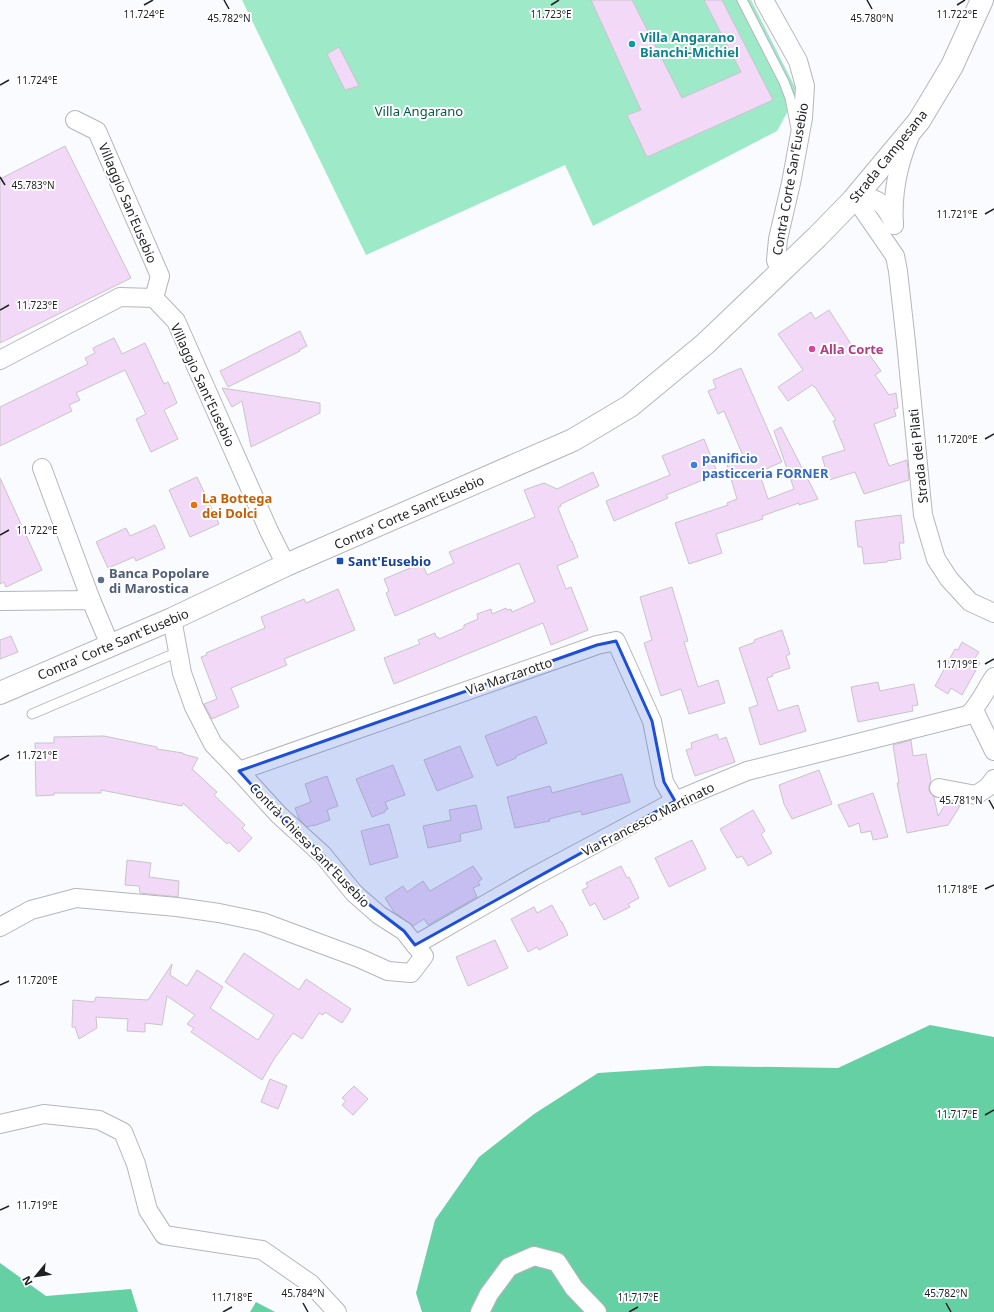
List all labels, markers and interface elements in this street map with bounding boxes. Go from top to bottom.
text: 11.724°E [123,7,165,21]
text: 11.723°E [530,7,572,21]
text: 11.722°E [936,7,978,21]
text: 45.782°N [207,11,251,25]
text: 45.780°N [850,11,894,25]
place label: Villa Angarano Bianchi-Michiel [640,28,739,61]
marker: Villa Angarano Bianchi-Michiel [627,39,637,49]
text: 11.724°E [16,73,58,87]
street label: Contrà Corte San'Eusebio [768,101,812,257]
park label: Villa Angarano [375,102,463,120]
street label: Strada Campesana [845,106,931,206]
street label: Villaggio San'Eusebio [95,140,162,266]
text: 45.783°N [11,178,55,192]
text: 11.721°E [936,207,978,221]
text: 11.723°E [16,298,58,312]
street label: Villaggio Sant'Eusebio [167,320,240,450]
place label: Alla Corte [820,340,884,358]
marker: Alla Corte [807,344,817,354]
street label: Strada dei Pilati [904,408,932,504]
text: 11.720°E [936,432,978,446]
place label: panificio pasticceria FORNER [702,449,829,482]
marker: panificio pasticceria FORNER [689,460,699,470]
street label: Contra' Corte Sant'Eusebio [331,471,487,553]
place label: La Bottega dei Dolci [202,489,272,522]
marker: La Bottega dei Dolci [189,500,199,510]
text: 11.722°E [16,523,58,537]
place label: Sant'Eusebio [348,552,431,570]
marker: Sant'Eusebio [335,556,345,566]
place label: Banca Popolare di Marostica [109,564,210,597]
marker: Banca Popolare di Marostica [96,575,106,585]
street label: Contra' Corte Sant'Eusebio [35,604,191,684]
street label: Via Marzarotto [464,653,555,699]
text: 11.719°E [936,657,978,671]
text: 11.721°E [16,748,58,762]
street label: Via Francesco Martinato [579,778,718,860]
street label: Contrà Chiesa Sant'Eusebio [246,779,375,911]
text: 45.781°N [939,793,983,807]
text: 11.718°E [936,882,978,896]
text: 11.720°E [16,973,58,987]
text: 11.717°E [936,1107,978,1121]
text: 11.719°E [16,1198,58,1212]
north arrow [16,1256,56,1296]
text: N [18,1274,36,1289]
text: 45.784°N [281,1286,325,1300]
text: 45.782°N [924,1286,968,1300]
text: 11.718°E [211,1290,253,1304]
text: 11.717°E [617,1290,659,1304]

